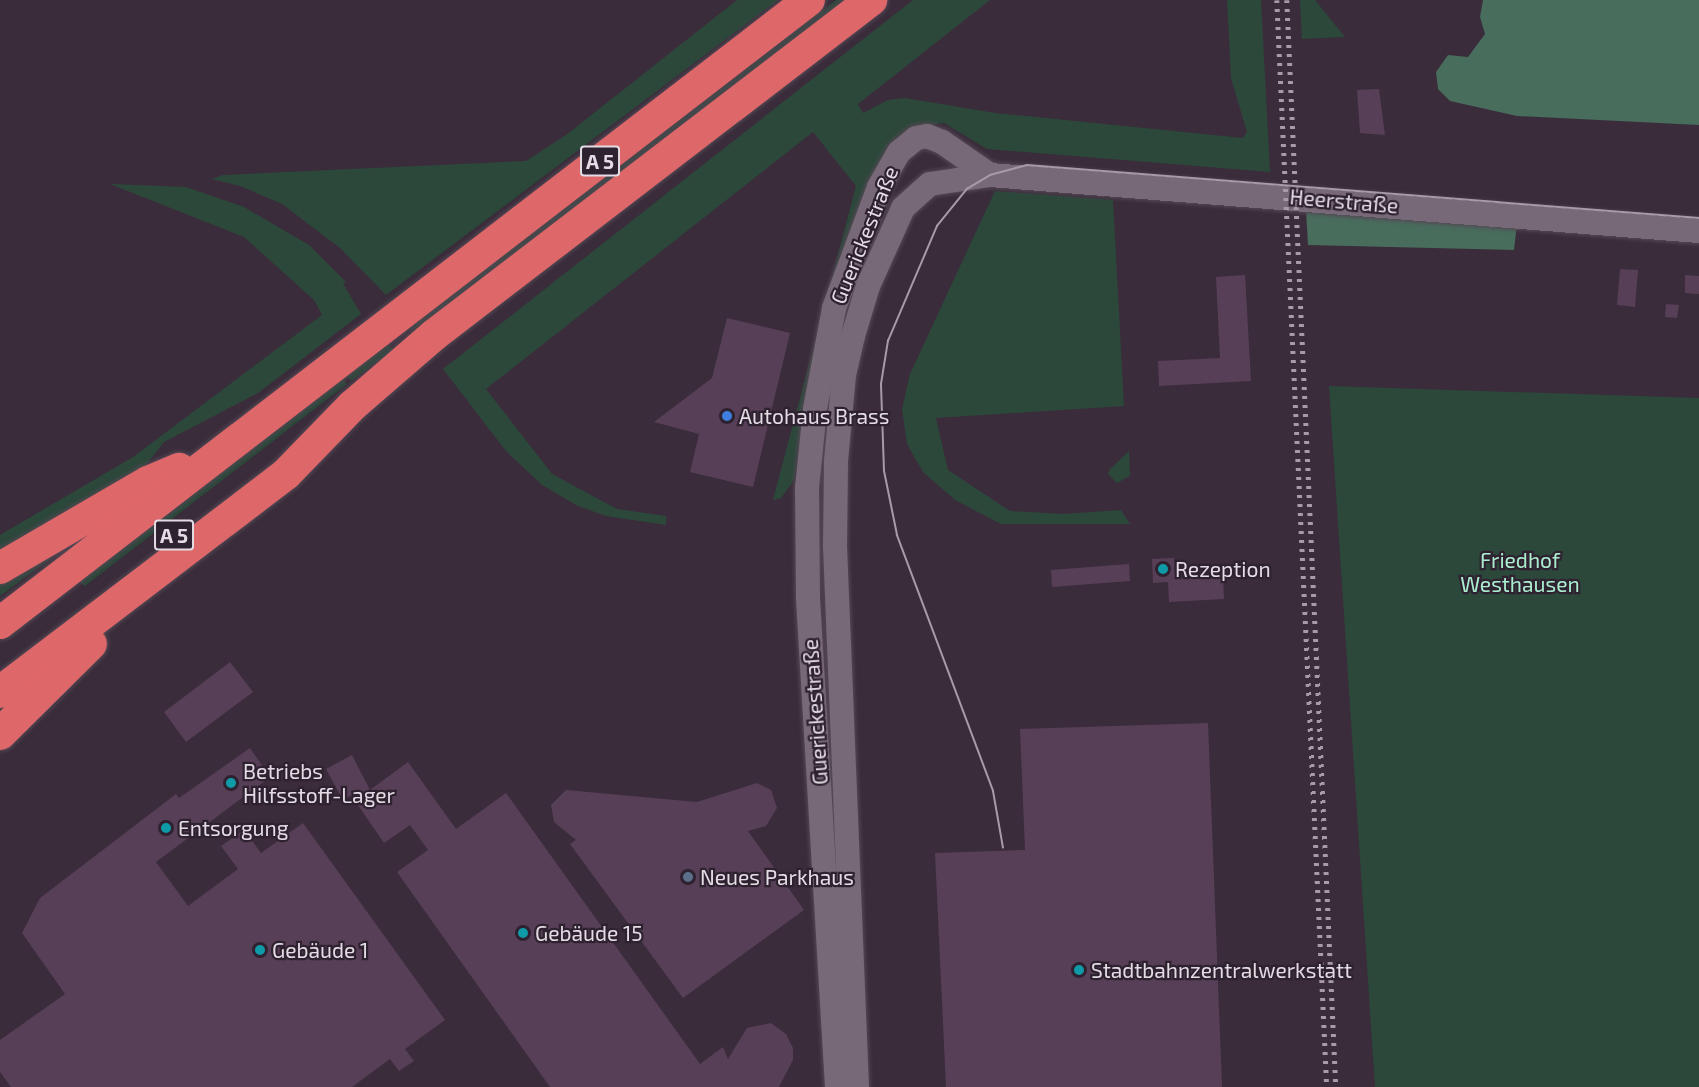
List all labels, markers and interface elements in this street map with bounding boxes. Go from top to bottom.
road number: A 5 [579,144,621,178]
street label: Guerickestraße [825,163,903,307]
street label: Heerstraße [1289,184,1399,218]
place label: Autohaus Brass [739,403,889,429]
marker: Autohaus Brass [720,409,734,423]
road number: A 5 [153,518,195,552]
park label: Friedhof Westhausen [1460,547,1580,597]
place label: Rezeption [1175,556,1271,582]
marker: Rezeption [1156,562,1170,576]
street label: Guerickestraße [797,638,833,786]
place label: Betriebs Hilfsstoff-Lager [243,758,395,808]
marker: Betriebs Hilfsstoff-Lager [224,776,238,790]
place label: Entsorgung [178,815,289,841]
marker: Entsorgung [159,821,173,835]
place label: Neues Parkhaus [700,864,854,890]
marker: Neues Parkhaus [681,870,695,884]
place label: Gebäude 15 [535,920,643,946]
marker: Gebäude 15 [516,926,530,940]
place label: Gebäude 1 [272,937,368,963]
marker: Gebäude 1 [253,943,267,957]
place label: Stadtbahnzentralwerkstatt [1091,957,1352,983]
marker: Stadtbahnzentralwerkstatt [1072,963,1086,977]

